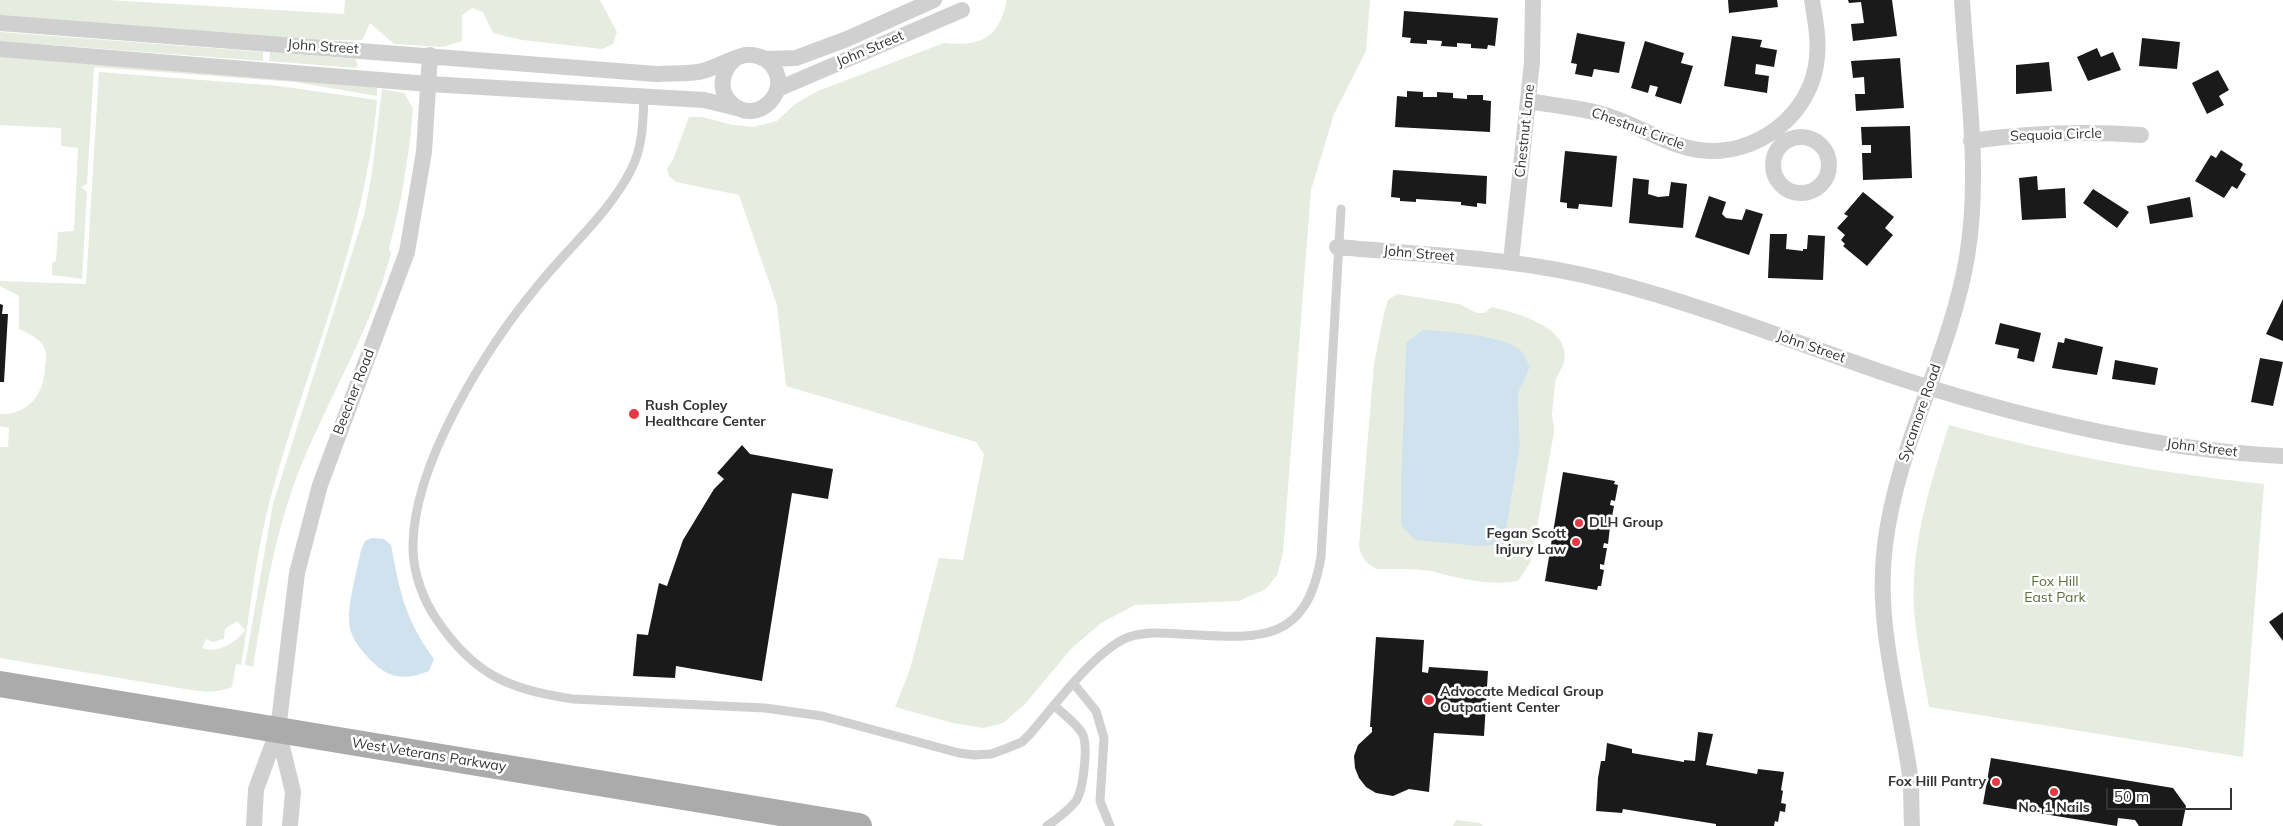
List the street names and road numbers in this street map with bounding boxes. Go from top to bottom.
street label: John Street [834,27,906,71]
street label: John Street [287,36,359,58]
street label: Chestnut Lane [1512,83,1538,179]
street label: Chestnut Circle [1589,104,1687,154]
street label: Sequoia Circle [2010,125,2102,145]
street label: John Street [1383,243,1455,265]
street label: John Street [1775,327,1847,367]
street label: Beecher Road [330,347,378,437]
street label: Sycamore Road [1895,362,1945,464]
street label: John Street [2166,435,2238,461]
street label: West Veterans Parkway [351,734,507,776]

